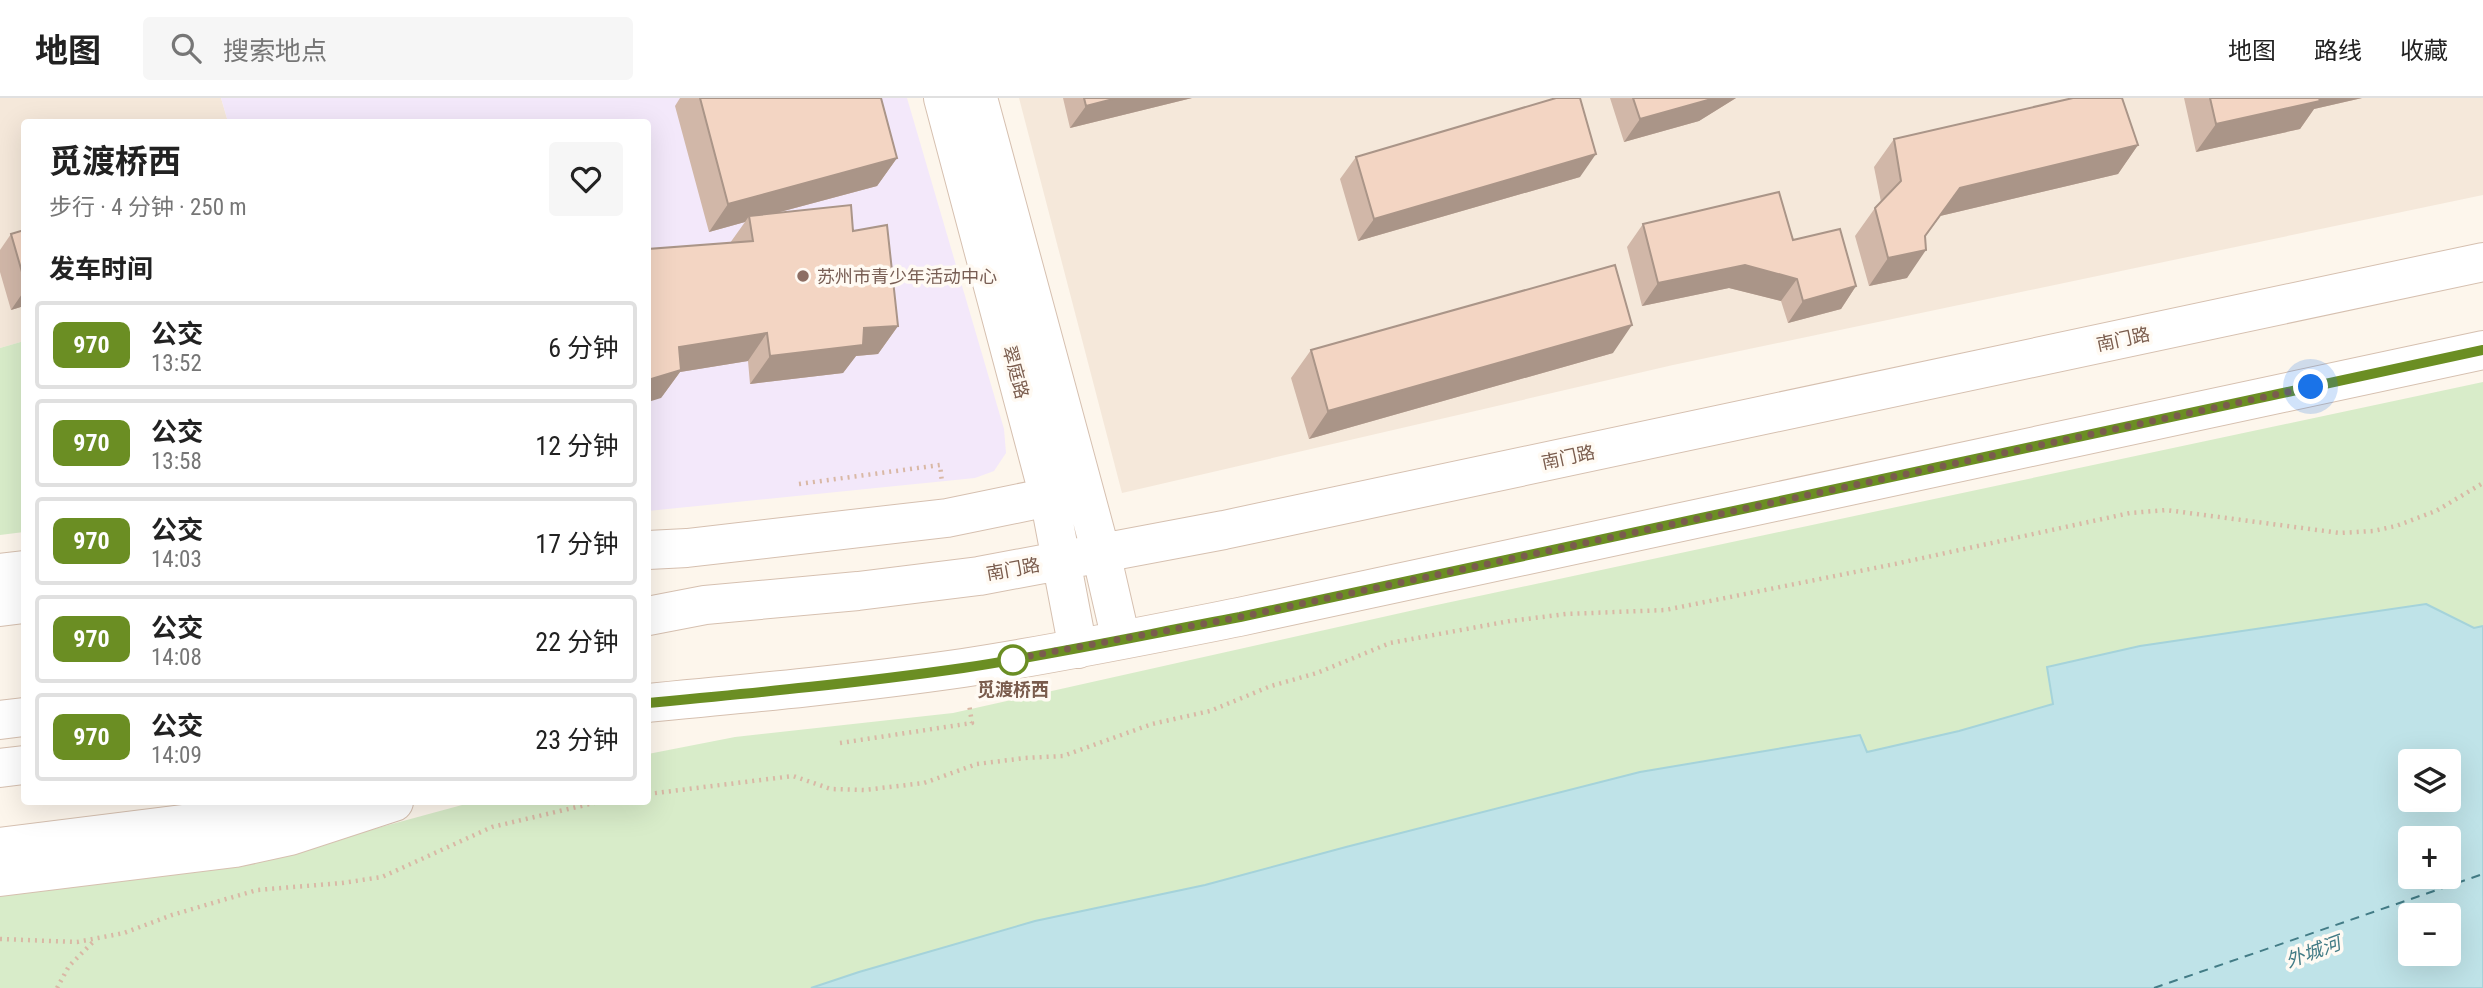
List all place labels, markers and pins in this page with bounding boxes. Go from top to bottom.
place label: 苏州市青少年活动中心 [817,266,997,287]
marker: 苏州市青少年活动中心 [795,268,811,284]
marker: 觅渡桥西 [998,645,1028,675]
place label: 觅渡桥西 [977,679,1049,700]

